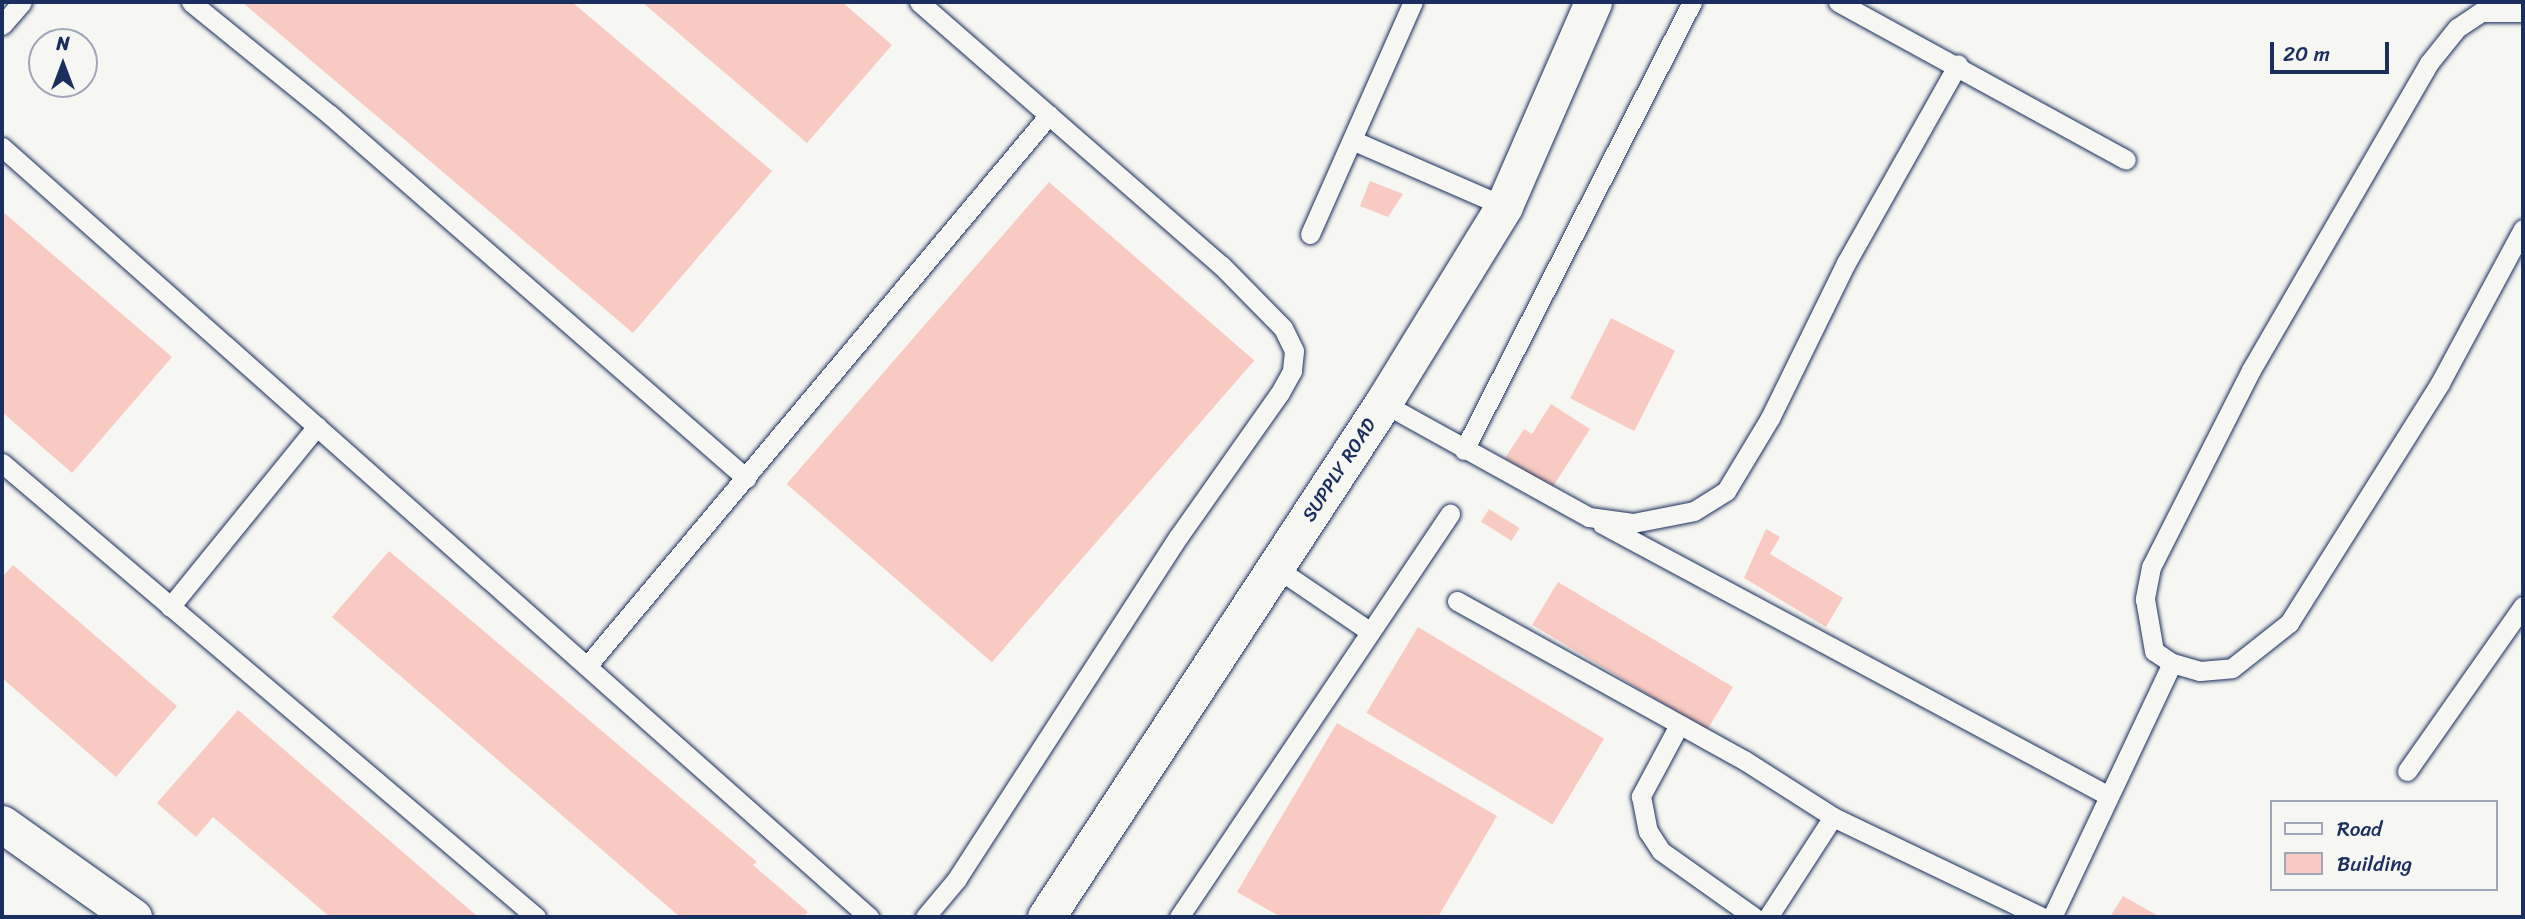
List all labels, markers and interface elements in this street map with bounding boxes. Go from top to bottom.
text: N [56,27,70,60]
north arrow [28,28,98,98]
scale bar [2273,28,2392,72]
text: 20 m [2283,35,2330,73]
street label: SUPPLY ROAD [1297,414,1381,526]
legend [2270,800,2497,891]
text: Road [2337,810,2382,848]
text: Building [2337,845,2412,883]

